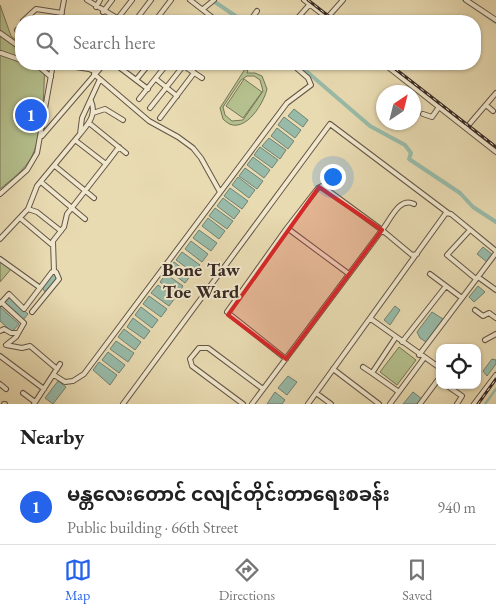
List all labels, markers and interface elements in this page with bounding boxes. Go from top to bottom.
search box [15,15,481,70]
icon: search [33,29,61,57]
text: Search here [73,30,155,55]
north arrow [376,85,421,130]
pin: 1 [15,96,47,134]
your location [320,164,346,190]
district label: Bone Taw Toe Ward [162,257,241,304]
map controls [436,344,481,389]
button: locate [436,344,481,389]
text: Nearby [20,423,84,450]
text: မန္တလေးတောင် ငလျင်တိုင်းတာရေးစခန်း [67,482,390,507]
text: 1 [32,497,40,518]
text: 940 m [437,497,476,518]
text: Public building · 66th Street [67,517,238,538]
tab: Map [64,556,92,604]
tab: Directions [219,556,275,604]
tab: Saved [402,556,432,604]

